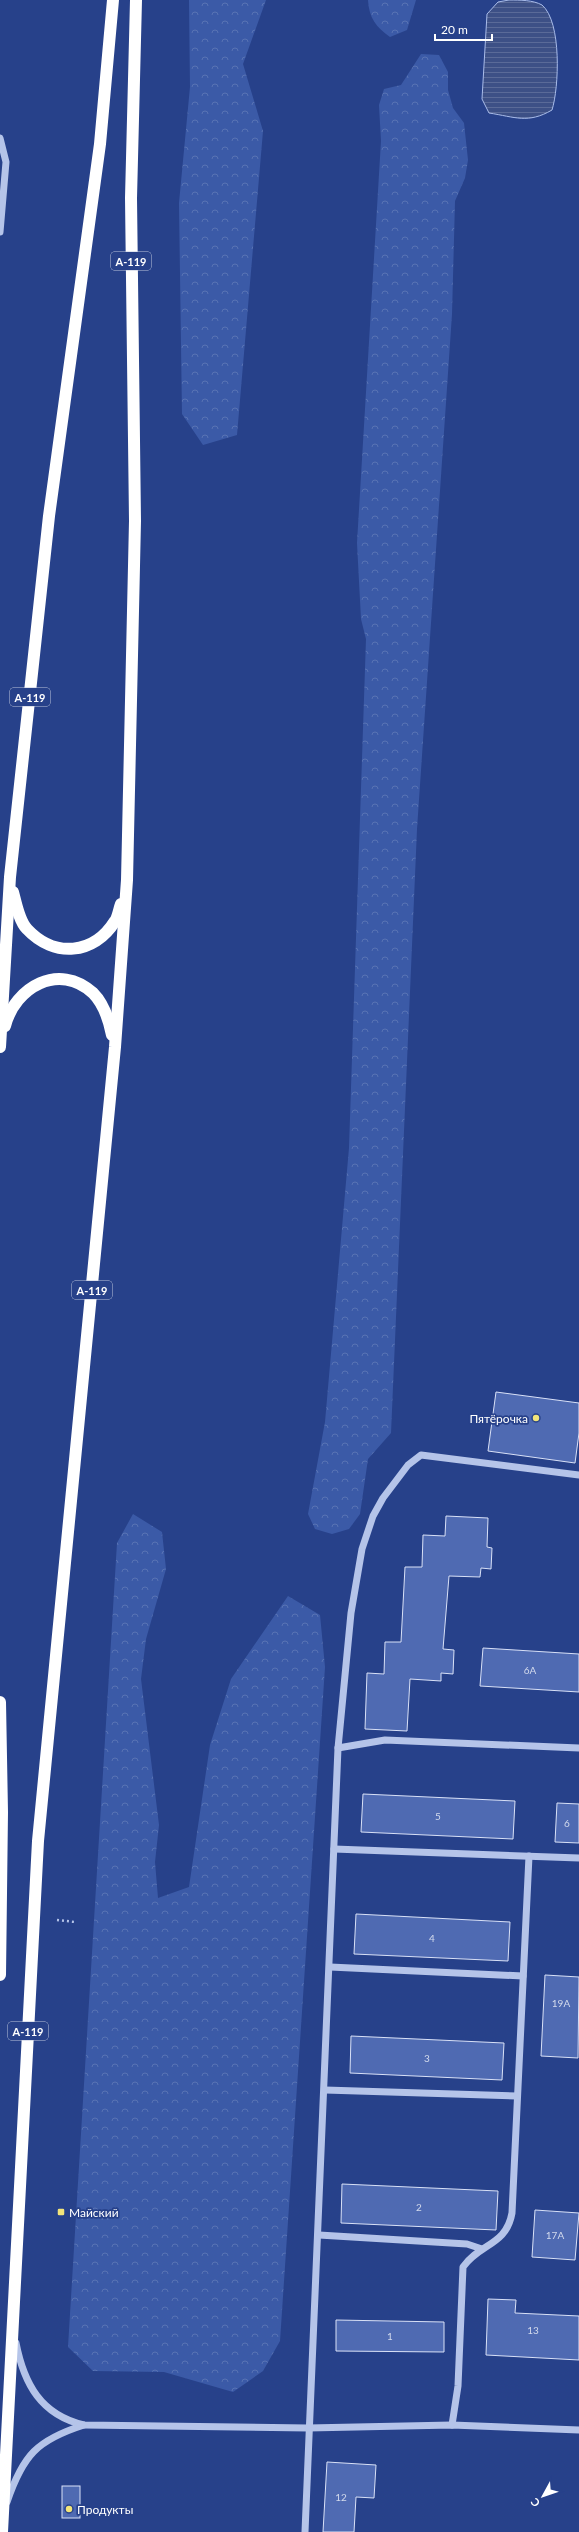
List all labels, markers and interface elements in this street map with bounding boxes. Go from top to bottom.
scale bar [435,16,492,42]
text: 20 m [441,22,468,37]
road number: А-119 [111,252,151,270]
road number: А-119 [10,688,50,706]
road number: А-119 [72,1281,112,1299]
place label: Пятёрочка [469,1411,528,1426]
marker: Пятёрочка [531,1413,541,1423]
house number: 6А [524,1664,537,1676]
house number: 5 [435,1810,441,1822]
house number: 6 [564,1817,570,1829]
house number: 4 [429,1932,435,1944]
house number: 19А [552,1997,570,2009]
road number: А-119 [8,2022,48,2040]
house number: 3 [424,2052,430,2064]
house number: 2 [416,2201,422,2213]
place label: Майский [69,2205,119,2220]
marker: Майский [56,2207,66,2217]
house number: 17А [546,2229,564,2241]
house number: 13 [527,2324,539,2336]
house number: 1 [387,2330,393,2342]
north arrow [523,2476,563,2516]
house number: 12 [335,2491,347,2503]
text: С [527,2495,542,2510]
place label: Продукты [77,2502,133,2517]
marker: Продукты [64,2504,74,2514]

